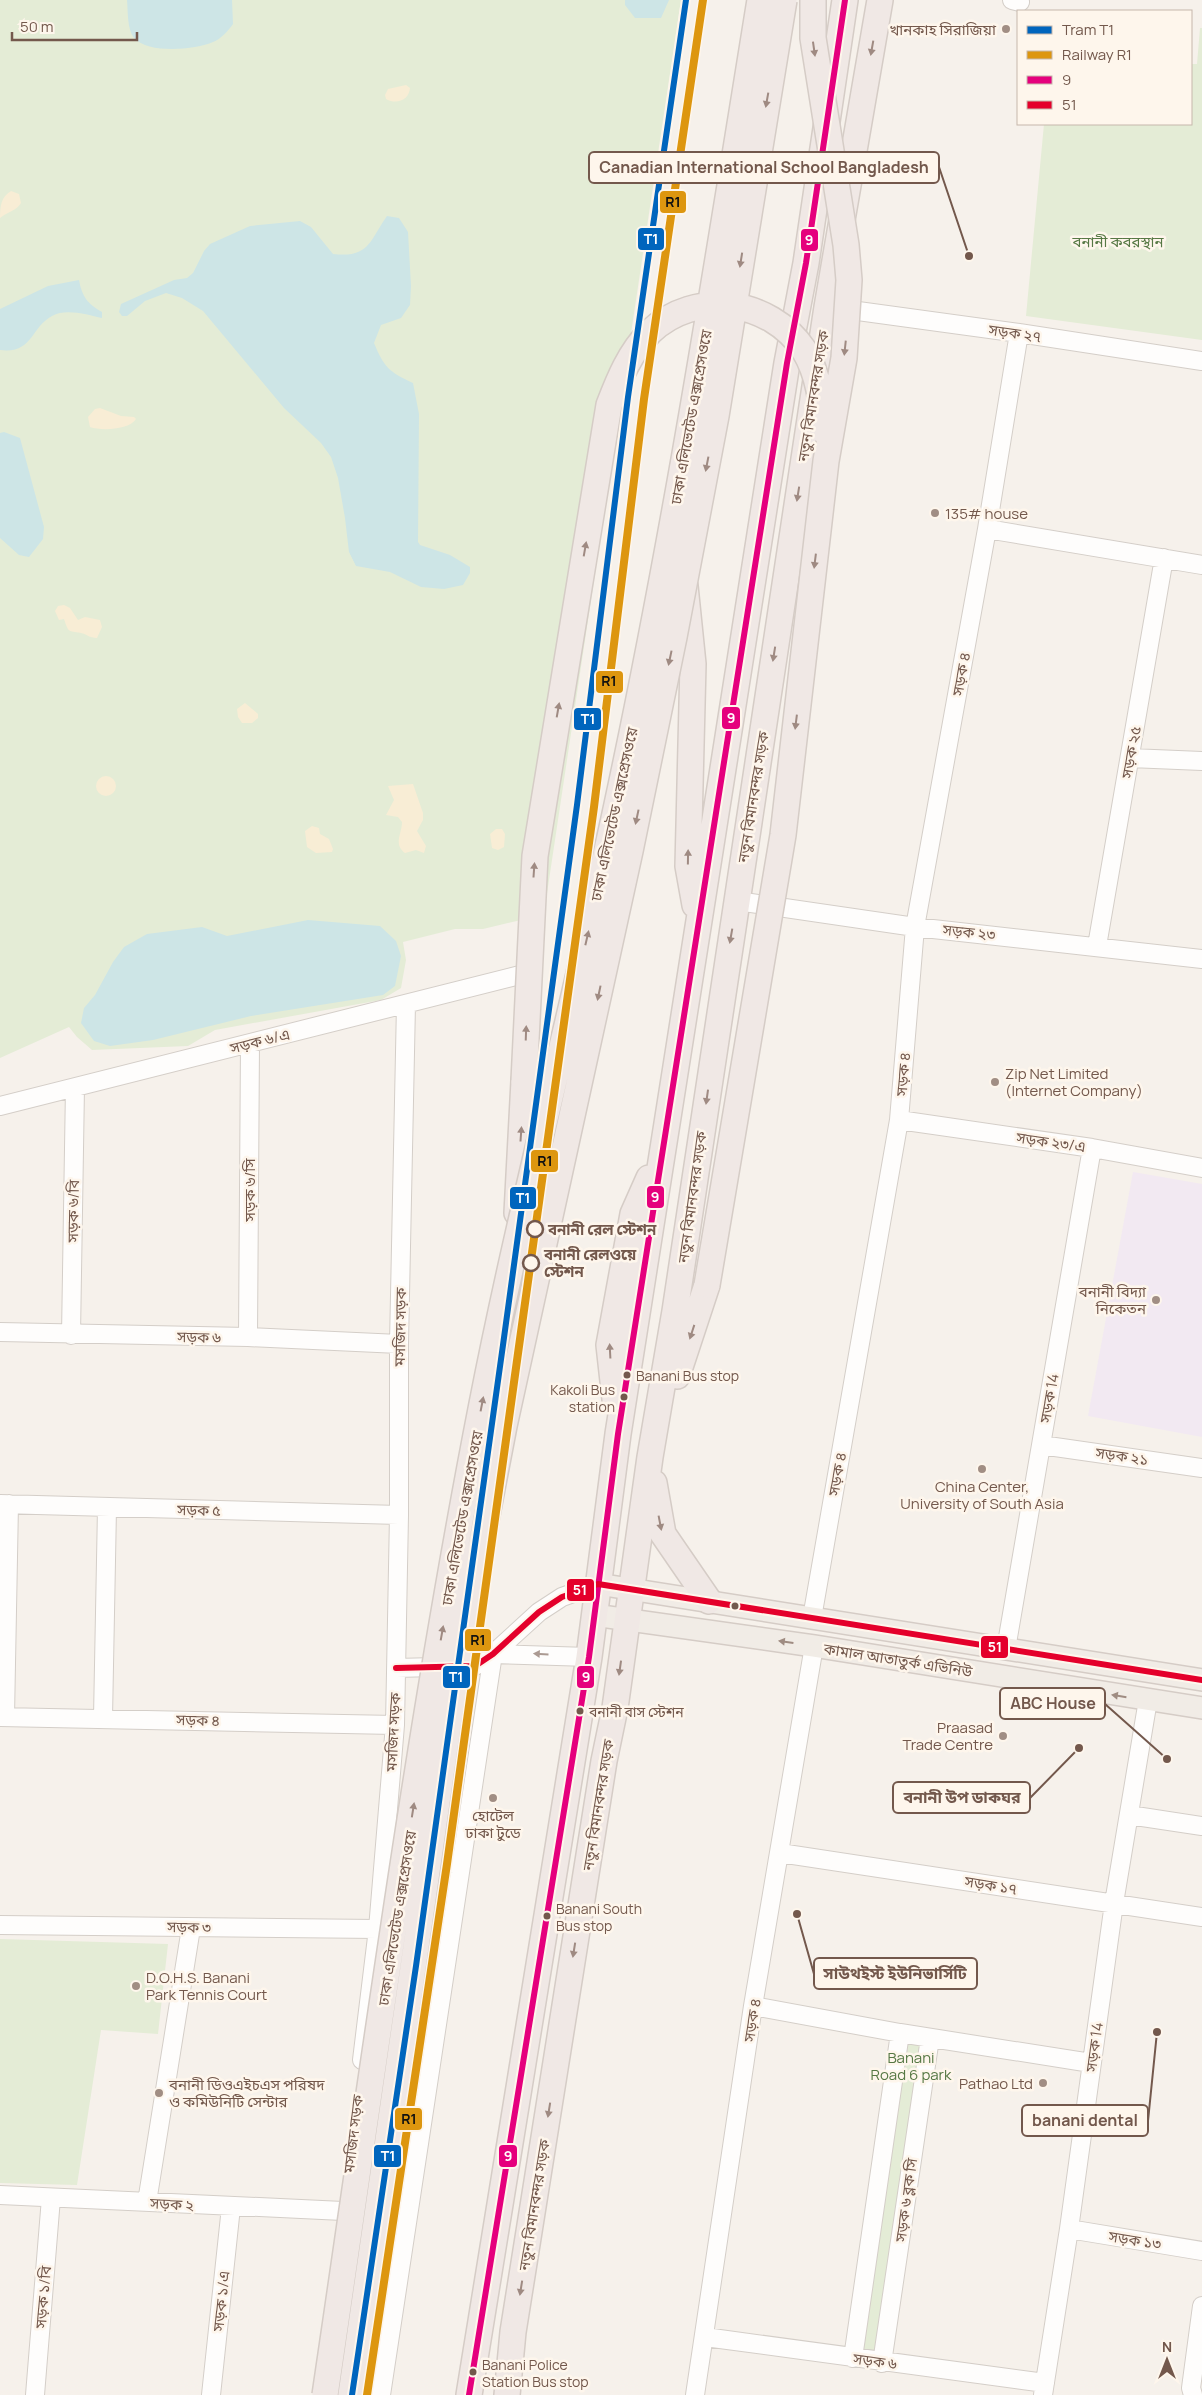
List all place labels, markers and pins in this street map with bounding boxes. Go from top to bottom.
place label: খানকাহ সিরাজিয়া [889,19,997,40]
marker: খানকাহ সিরাজিয়া [1000,23,1012,35]
callout: Canadian International School Bangladesh [589,152,939,183]
place label: 135# house [945,503,1028,524]
marker: 135# house [929,507,941,519]
place label: Zip Net Limited (Internet Company) [1005,1063,1143,1101]
marker: Zip Net Limited (Internet Company) [989,1076,1001,1088]
place label: বনানী রেল স্টেশন [547,1219,657,1240]
marker: বনানী রেল স্টেশন [526,1220,544,1238]
place label: বনানী রেলওয়ে স্টেশন [543,1244,637,1282]
marker: বনানী রেলওয়ে স্টেশন [522,1254,540,1272]
place label: বনানী বিদ্যা নিকেতন [1078,1281,1147,1319]
marker: বনানী বিদ্যা নিকেতন [1150,1294,1162,1306]
place label: Banani Bus stop [636,1366,739,1385]
marker: Banani Bus stop [622,1370,632,1380]
place label: Kakoli Bus station [550,1380,615,1416]
marker: Kakoli Bus station [619,1392,629,1402]
marker: China Center, University of South Asia [976,1463,988,1475]
place label: China Center, University of South Asia [900,1476,1064,1514]
unlabelled marker [730,1601,740,1611]
callout: ABC House [1000,1688,1105,1719]
place label: বনানী বাস স্টেশন [588,1702,684,1721]
marker: বনানী বাস স্টেশন [575,1706,585,1716]
place label: Praasad Trade Centre [902,1717,993,1755]
marker: Praasad Trade Centre [997,1730,1009,1742]
callout: বনানী উপ ডাকঘর [893,1782,1030,1813]
marker: হোটেল ঢাকা টুডে [487,1792,499,1804]
place label: হোটেল ঢাকা টুডে [464,1805,521,1843]
place label: Banani South Bus stop [556,1899,642,1935]
marker: Banani South Bus stop [542,1911,552,1921]
callout: সাউথইস্ট ইউনিভার্সিটি [814,1958,977,1989]
place label: D.O.H.S. Banani Park Tennis Court [146,1967,267,2005]
marker: D.O.H.S. Banani Park Tennis Court [130,1980,142,1992]
place label: Pathao Ltd [959,2073,1033,2094]
place label: বনানী ডিওএইচএস পরিষদ ও কমিউনিটি সেন্টার [168,2074,325,2112]
marker: Pathao Ltd [1037,2077,1049,2089]
marker: বনানী ডিওএইচএস পরিষদ ও কমিউনিটি সেন্টার [153,2087,165,2099]
callout: banani dental [1022,2105,1148,2136]
place label: Banani Police Station Bus stop [482,2355,589,2391]
marker: Banani Police Station Bus stop [468,2367,478,2377]

